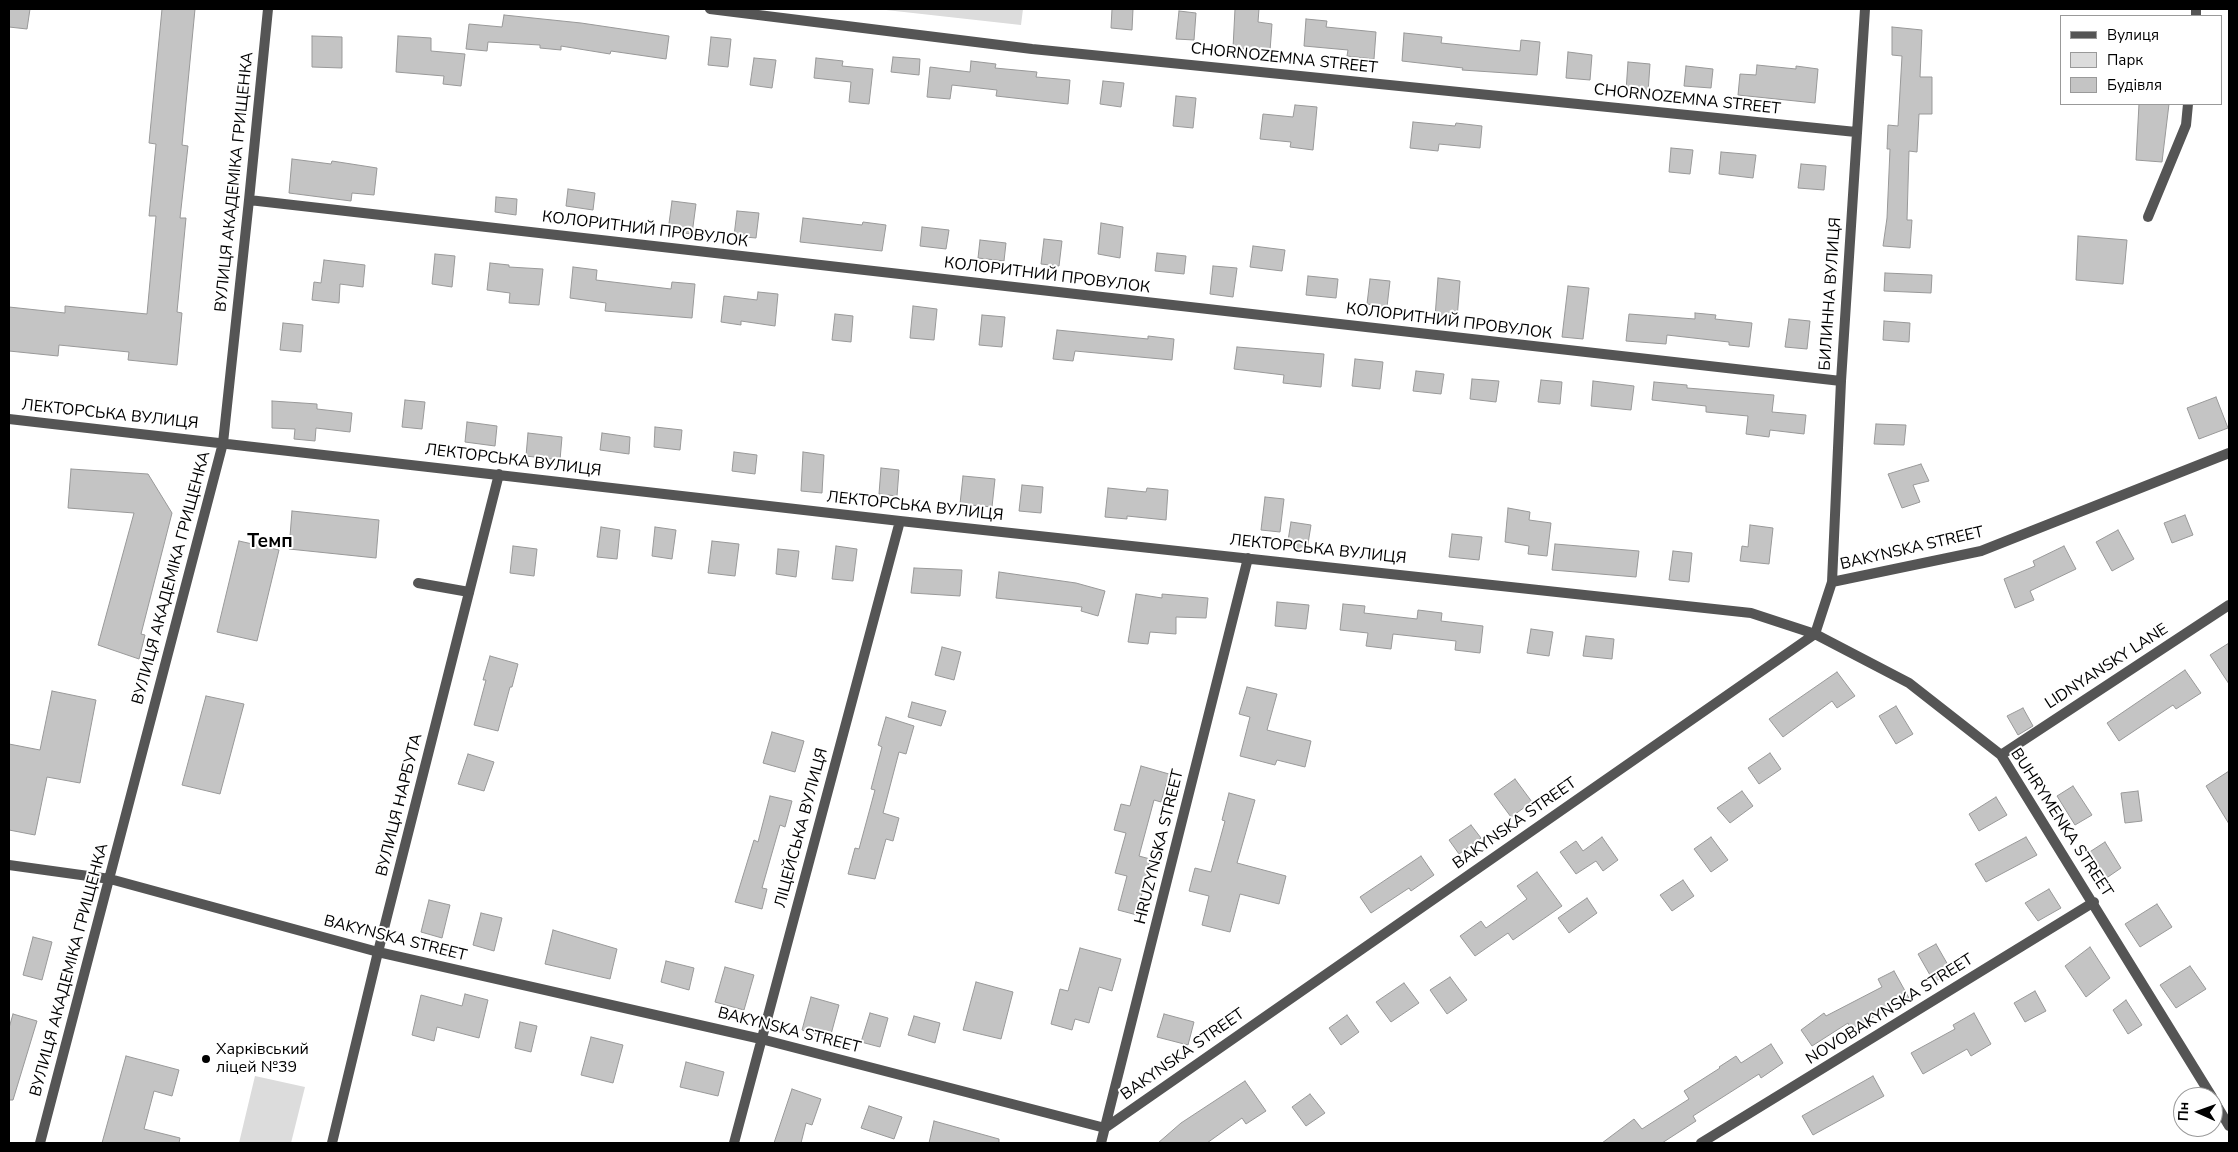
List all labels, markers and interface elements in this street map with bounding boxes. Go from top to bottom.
legend [2060,15,2223,105]
text: Вулиця [2107,25,2159,45]
street label: CHORNOZEMNA STREET [1190,40,1378,78]
text: Парк [2107,50,2143,70]
street label: ВУЛИЦЯ АКАДЕМІКА ГРИЩЕНКА [212,51,258,313]
text: Будівля [2107,75,2162,95]
street label: CHORNOZEMNA STREET [1593,81,1781,119]
street label: КОЛОРИТНИЙ ПРОВУЛОК [541,208,749,252]
street label: БИЛИННА ВУЛИЦЯ [1816,217,1846,371]
street label: КОЛОРИТНИЙ ПРОВУЛОК [943,254,1151,298]
street label: КОЛОРИТНИЙ ПРОВУЛОК [1345,300,1553,344]
street label: ЛЕКТОРСЬКА ВУЛИЦЯ [21,396,199,434]
street label: ЛЕКТОРСЬКА ВУЛИЦЯ [424,441,602,481]
street label: ВУЛИЦЯ АКАДЕМІКА ГРИЩЕНКА [129,449,215,707]
street label: ЛЕКТОРСЬКА ВУЛИЦЯ [826,488,1004,526]
street label: BAKYNSKA STREET [1838,523,1986,575]
district label: Темп [247,531,293,553]
street label: ЛЕКТОРСЬКА ВУЛИЦЯ [1229,531,1407,569]
street label: LIDNYANSKY LANE [2042,620,2172,714]
street label: ВУЛИЦЯ НАРБУТА [373,732,427,878]
street label: BUHRYMENKA STREET [2006,745,2116,901]
street label: ЛІЦЕЙСЬКА ВУЛИЦЯ [771,746,833,910]
street label: HRUZYNSKA STREET [1131,768,1189,926]
street label: BAKYNSKA STREET [1449,774,1581,874]
street label: ВУЛИЦЯ АКАДЕМІКА ГРИЩЕНКА [27,841,113,1099]
street label: BAKYNSKA STREET [322,912,468,966]
street label: NOVOBAKYNSKA STREET [1803,951,1977,1069]
street label: BAKYNSKA STREET [716,1004,862,1058]
street label: BAKYNSKA STREET [1117,1005,1249,1105]
place label: Харківський ліцей №39 [216,1040,309,1078]
marker: Харківський ліцей №39 [200,1053,212,1065]
north arrow [2173,1087,2223,1137]
text: Пн [2174,1102,2193,1121]

